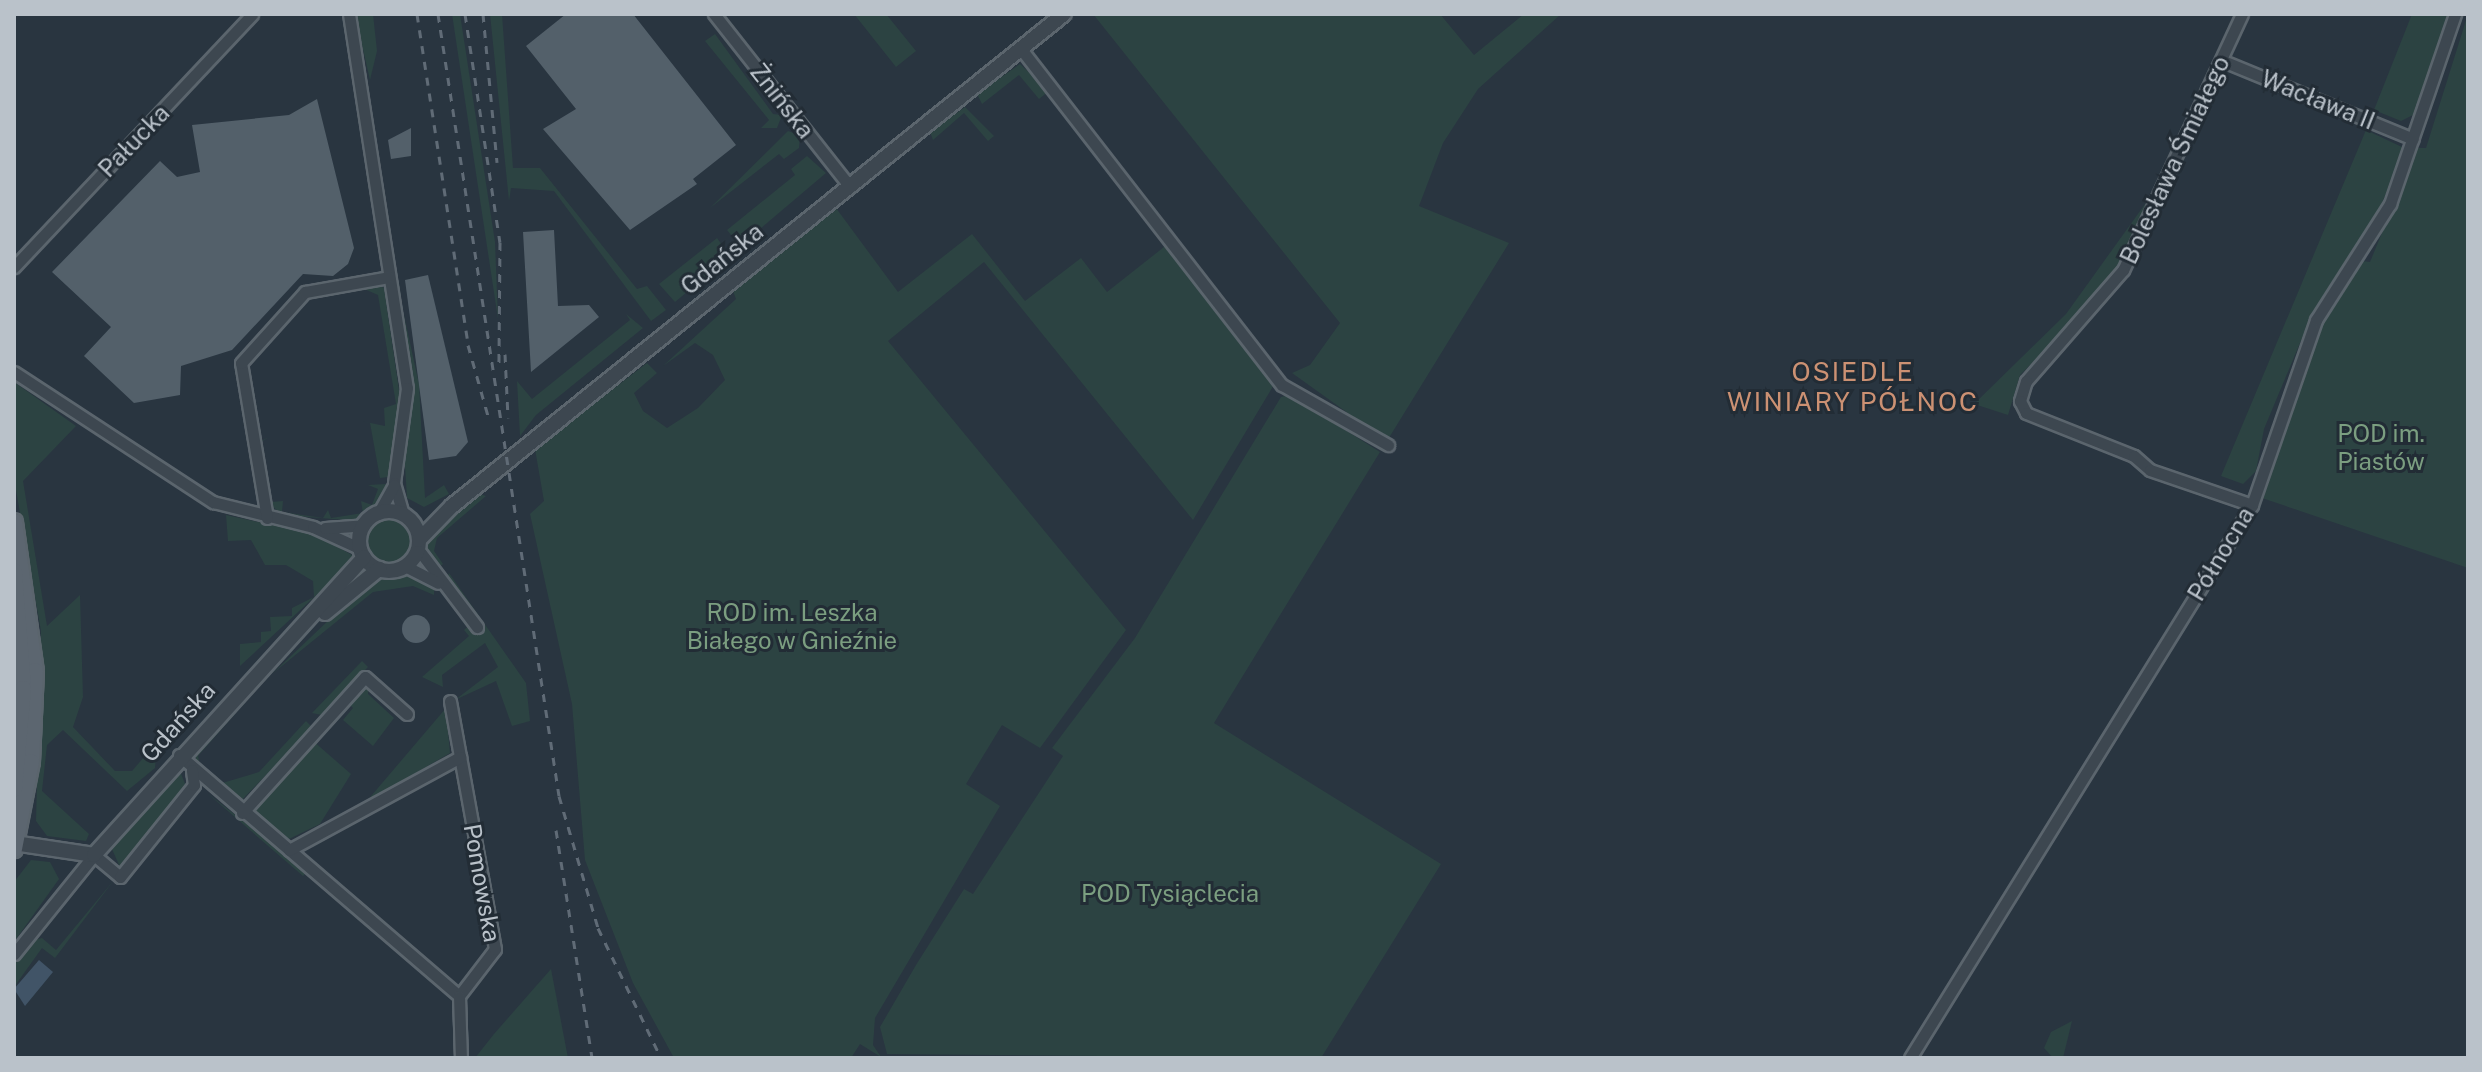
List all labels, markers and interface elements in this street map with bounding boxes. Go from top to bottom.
street label: Bolesława Śmiałego [2114,51,2236,269]
street label: Żnińska [744,58,820,144]
street label: Wacława II [2257,64,2379,136]
street label: Pałucka [93,99,175,183]
street label: Gdańska [675,217,769,301]
district label: OSIEDLE WINIARY PÓŁNOC [1727,356,1979,418]
park label: POD im. Piastów [2337,420,2425,476]
street label: Północna [2182,502,2260,606]
park label: ROD im. Leszka Białego w Gnieźnie [687,599,897,655]
street label: Gdańska [135,676,221,768]
street label: Pomowska [457,821,507,945]
park label: POD Tysiąclecia [1081,880,1259,908]

